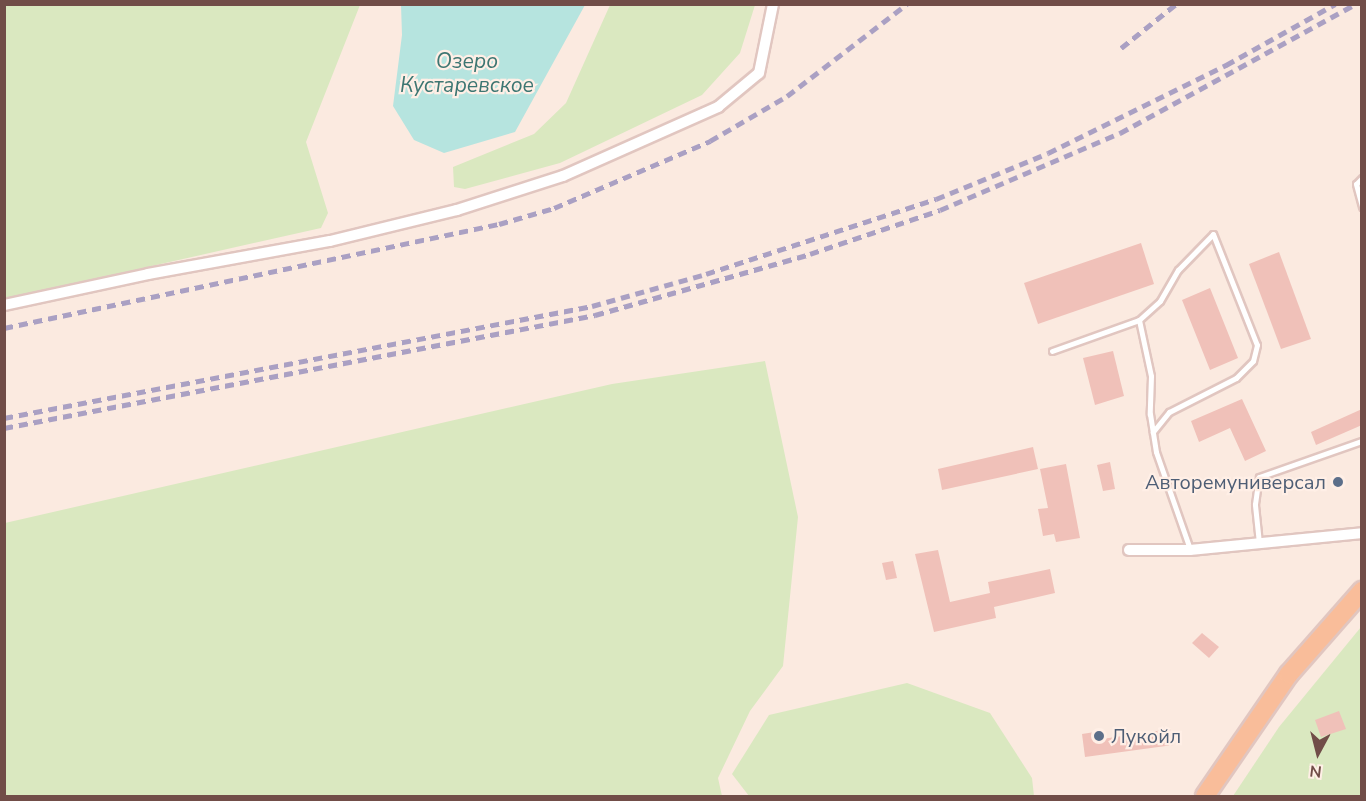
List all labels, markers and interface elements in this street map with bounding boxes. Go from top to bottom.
water label: Озеро Кустаревское [400,48,534,98]
place label: Авторемуниверсал [1145,470,1326,494]
marker: Авторемуниверсал [1331,475,1345,489]
north arrow [1288,723,1348,783]
place label: Лукойл [1111,724,1181,748]
marker: Лукойл [1092,729,1106,743]
text: N [1309,759,1323,783]

